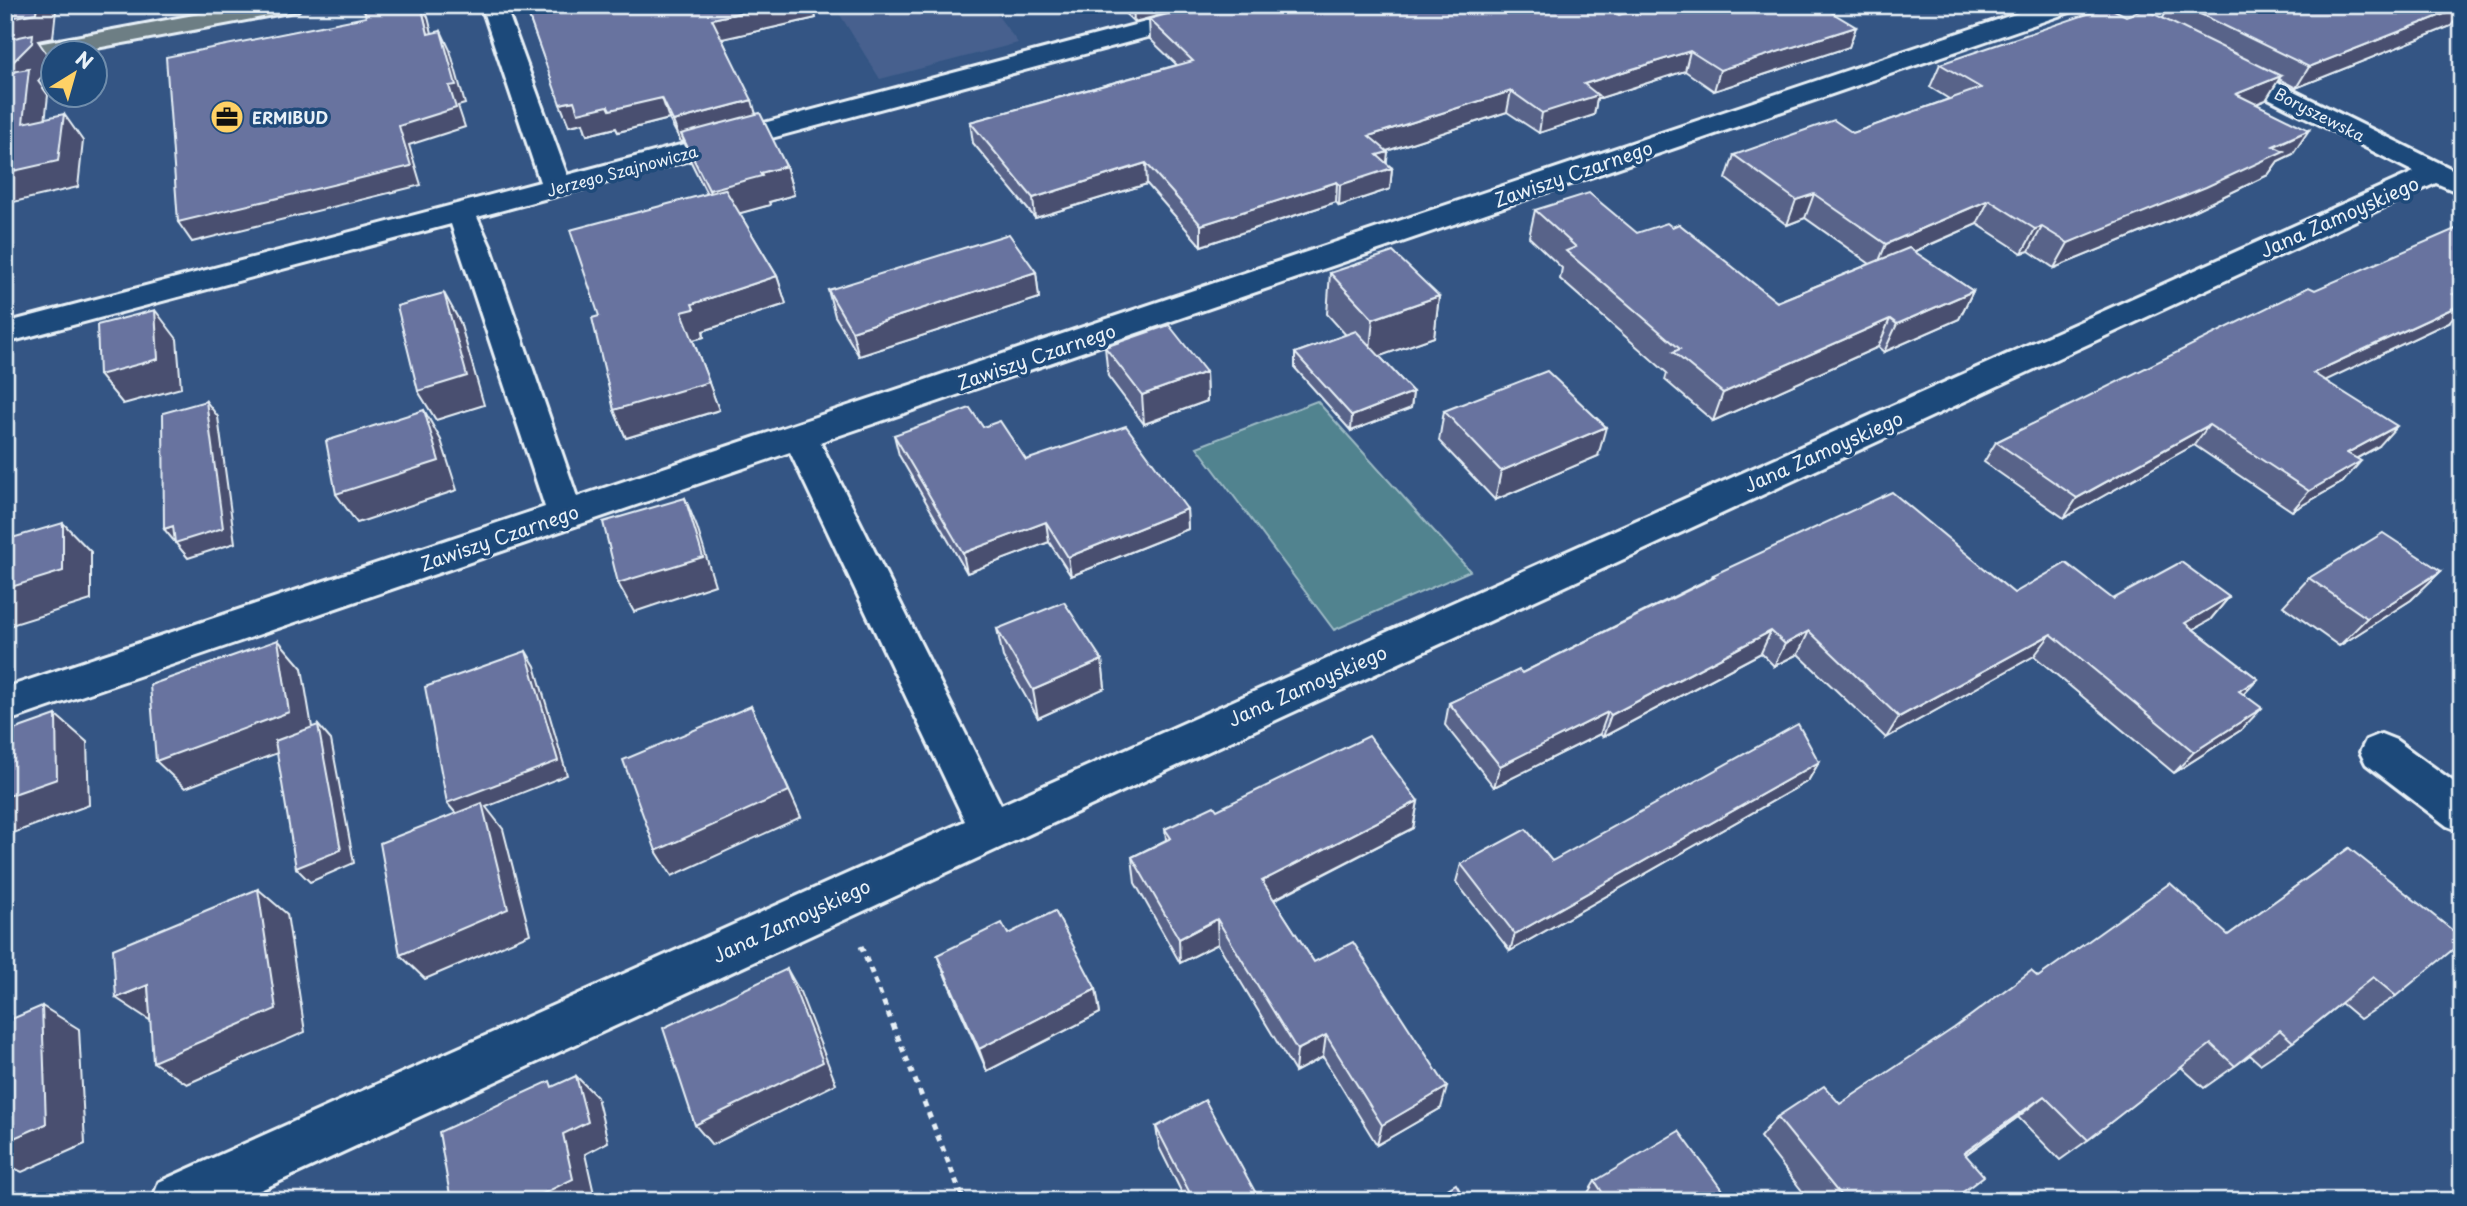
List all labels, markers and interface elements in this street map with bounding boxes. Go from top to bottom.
north arrow [38,38,108,108]
text: N [70,44,99,75]
street label: Boryszewska [2271,81,2369,147]
office icon: ERMIBUD [208,98,246,136]
place label: ERMIBUD [252,105,328,129]
street label: Zawiszy Czarnego [1490,133,1656,213]
street label: Jerzego Szajnowicza [544,138,700,202]
street label: Jana Zamoyskiego [2255,168,2423,264]
street label: Zawiszy Czarnego [953,316,1119,396]
street label: Jana Zamoyskiego [1739,403,1907,499]
street label: Zawiszy Czarnego [416,497,582,577]
street label: Jana Zamoyskiego [1223,637,1391,733]
street label: Jana Zamoyskiego [707,871,875,969]

